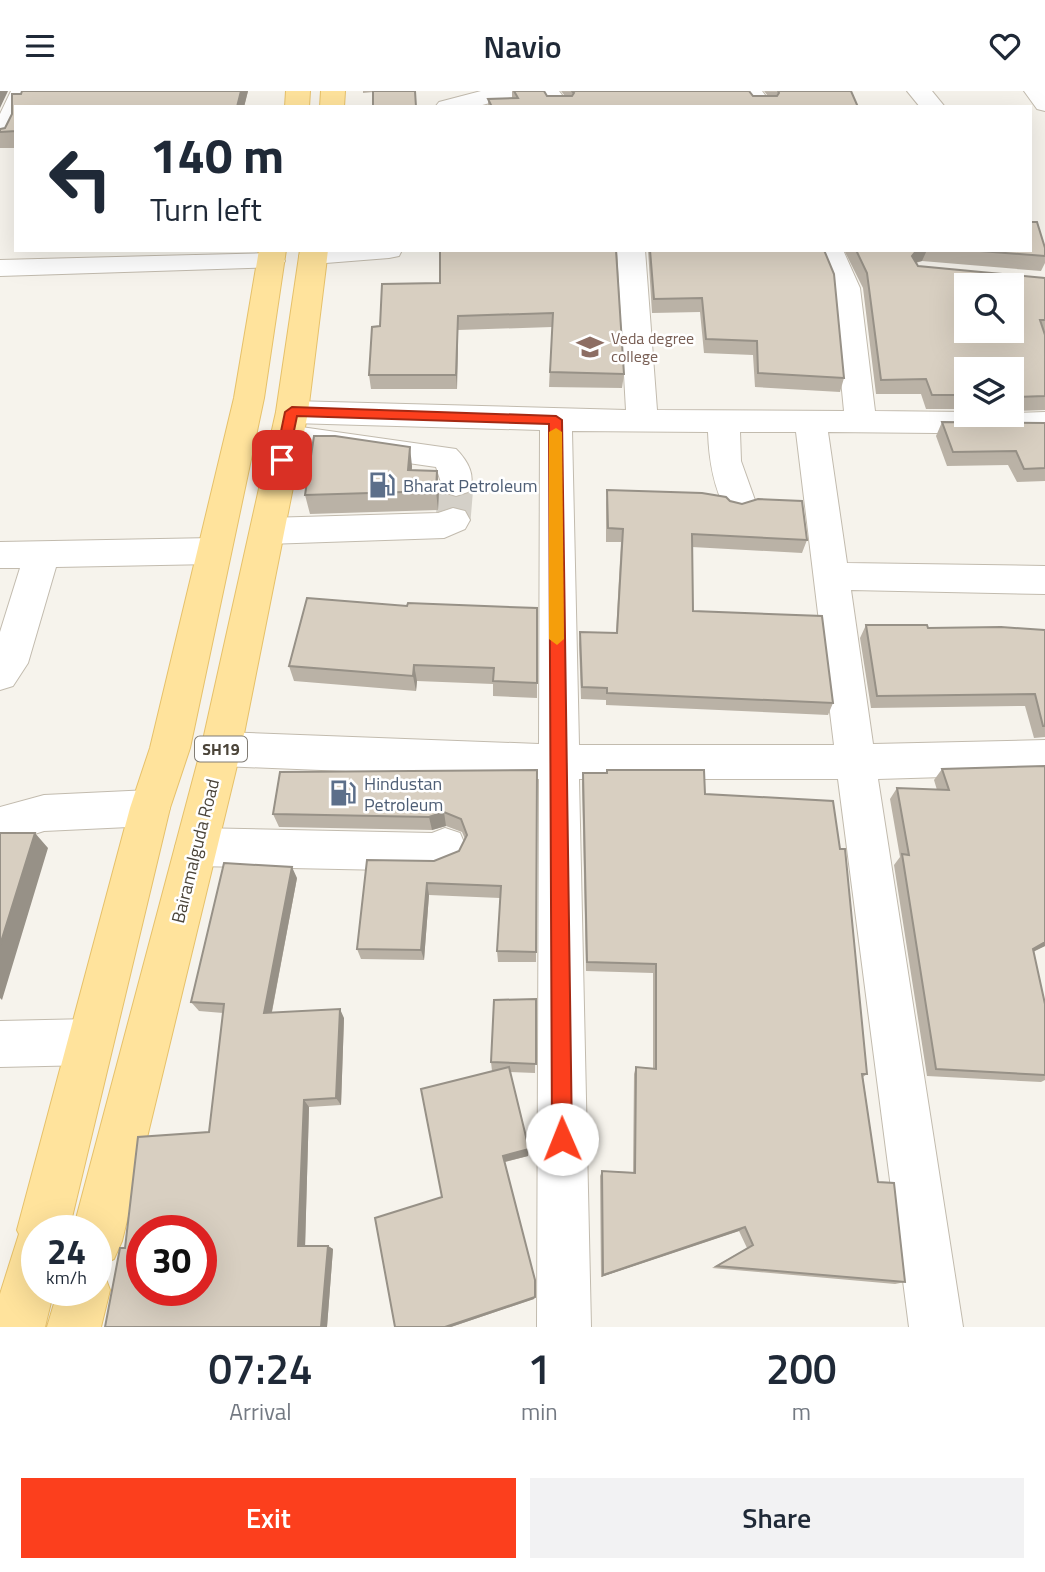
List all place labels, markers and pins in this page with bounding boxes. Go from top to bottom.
place label: Veda degree college [611,326,694,368]
school or university icon: Veda degree college [575,332,605,362]
pin [252,430,312,490]
fuel station icon: Bharat Petroleum [367,470,397,500]
place label: Bharat Petroleum [403,472,538,499]
place label: Hindustan Petroleum [364,770,443,818]
fuel station icon: Hindustan Petroleum [328,778,358,808]

